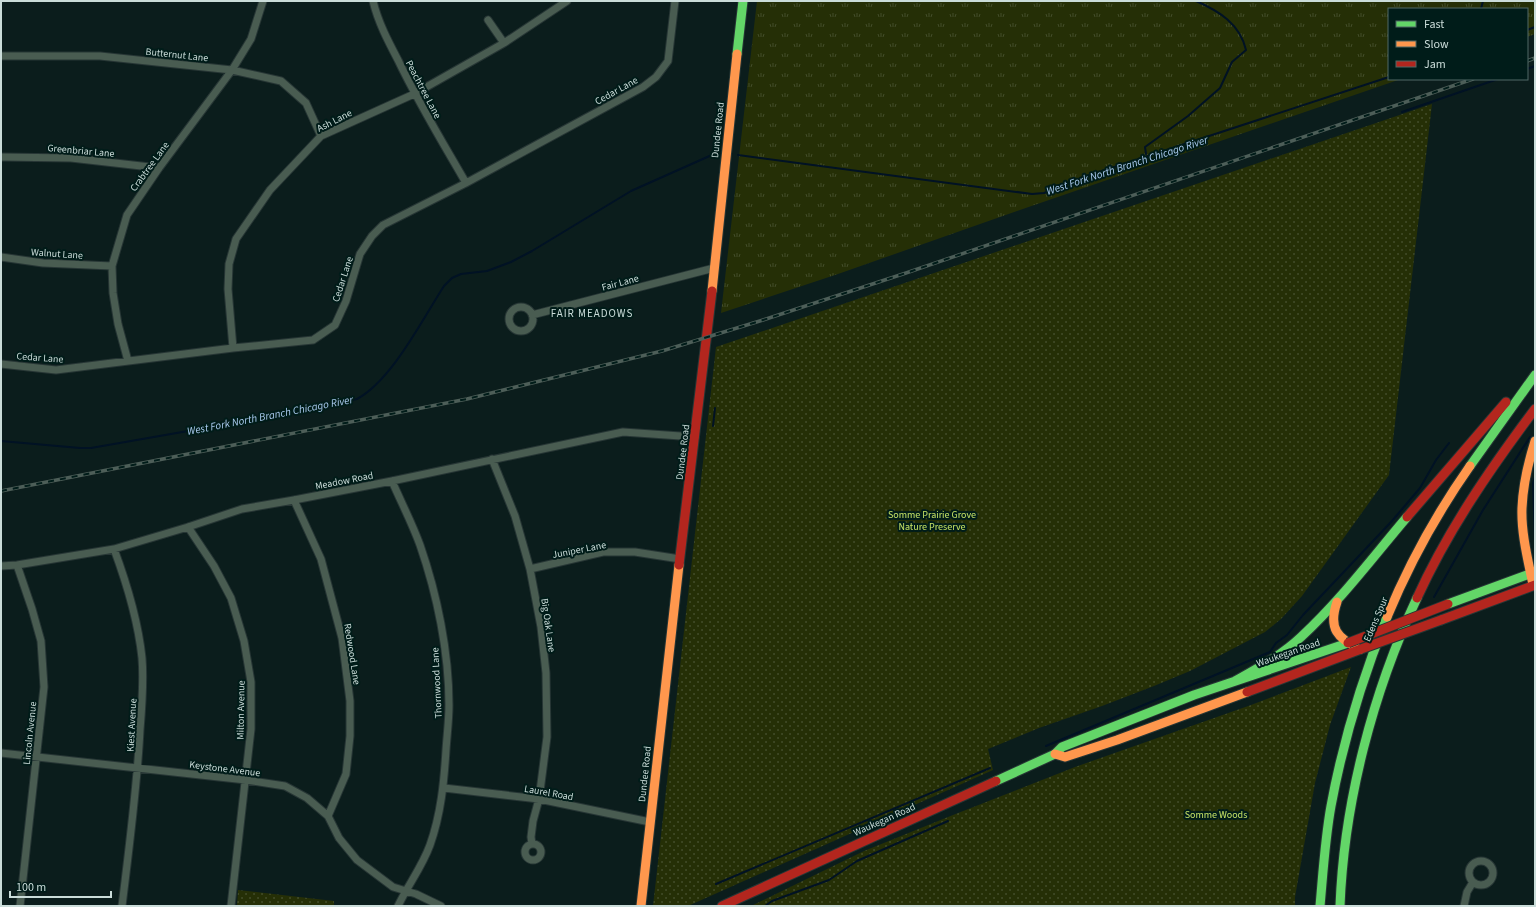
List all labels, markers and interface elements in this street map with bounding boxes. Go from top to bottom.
legend [1388,8,1528,80]
text: Fast [1424,16,1444,33]
text: Slow [1424,36,1449,53]
street label: Butternut Lane [145,45,209,65]
text: Jam [1424,56,1446,73]
street label: Peachtree Lane [402,58,444,121]
street label: Cedar Lane [593,73,640,108]
street label: Dundee Road [708,102,728,159]
street label: Ash Lane [315,106,354,136]
water label: West Fork North Branch Chicago River [1044,132,1211,199]
street label: Crabtree Lane [127,139,173,194]
street label: Greenbriar Lane [47,141,115,161]
street label: Walnut Lane [31,245,83,263]
street label: Cedar Lane [329,255,357,304]
street label: Fair Lane [600,271,640,295]
district label: FAIR MEADOWS [551,306,633,321]
street label: Cedar Lane [16,349,64,367]
water label: West Fork North Branch Chicago River [186,392,356,439]
street label: Dundee Road [673,423,693,481]
street label: Meadow Road [314,469,374,493]
park label: Somme Prairie Grove Nature Preserve [888,508,976,534]
street label: Juniper Lane [551,538,607,562]
street label: Edens Spur [1360,594,1392,644]
street label: Big Oak Lane [537,597,559,653]
street label: Redwood Lane [340,622,364,686]
street label: Waukegan Road [1255,635,1322,670]
street label: Thornwood Lane [428,647,446,719]
street label: Milton Avenue [233,680,249,740]
street label: Kiest Avenue [124,698,140,752]
street label: Lincoln Avenue [20,701,40,765]
street label: Dundee Road [635,746,655,803]
street label: Keystone Avenue [189,758,261,780]
street label: Laurel Road [523,782,575,804]
street label: Waukegan Road [851,800,918,840]
park label: Somme Woods [1185,808,1247,822]
scale bar [10,873,111,899]
text: 100 m [16,879,46,896]

